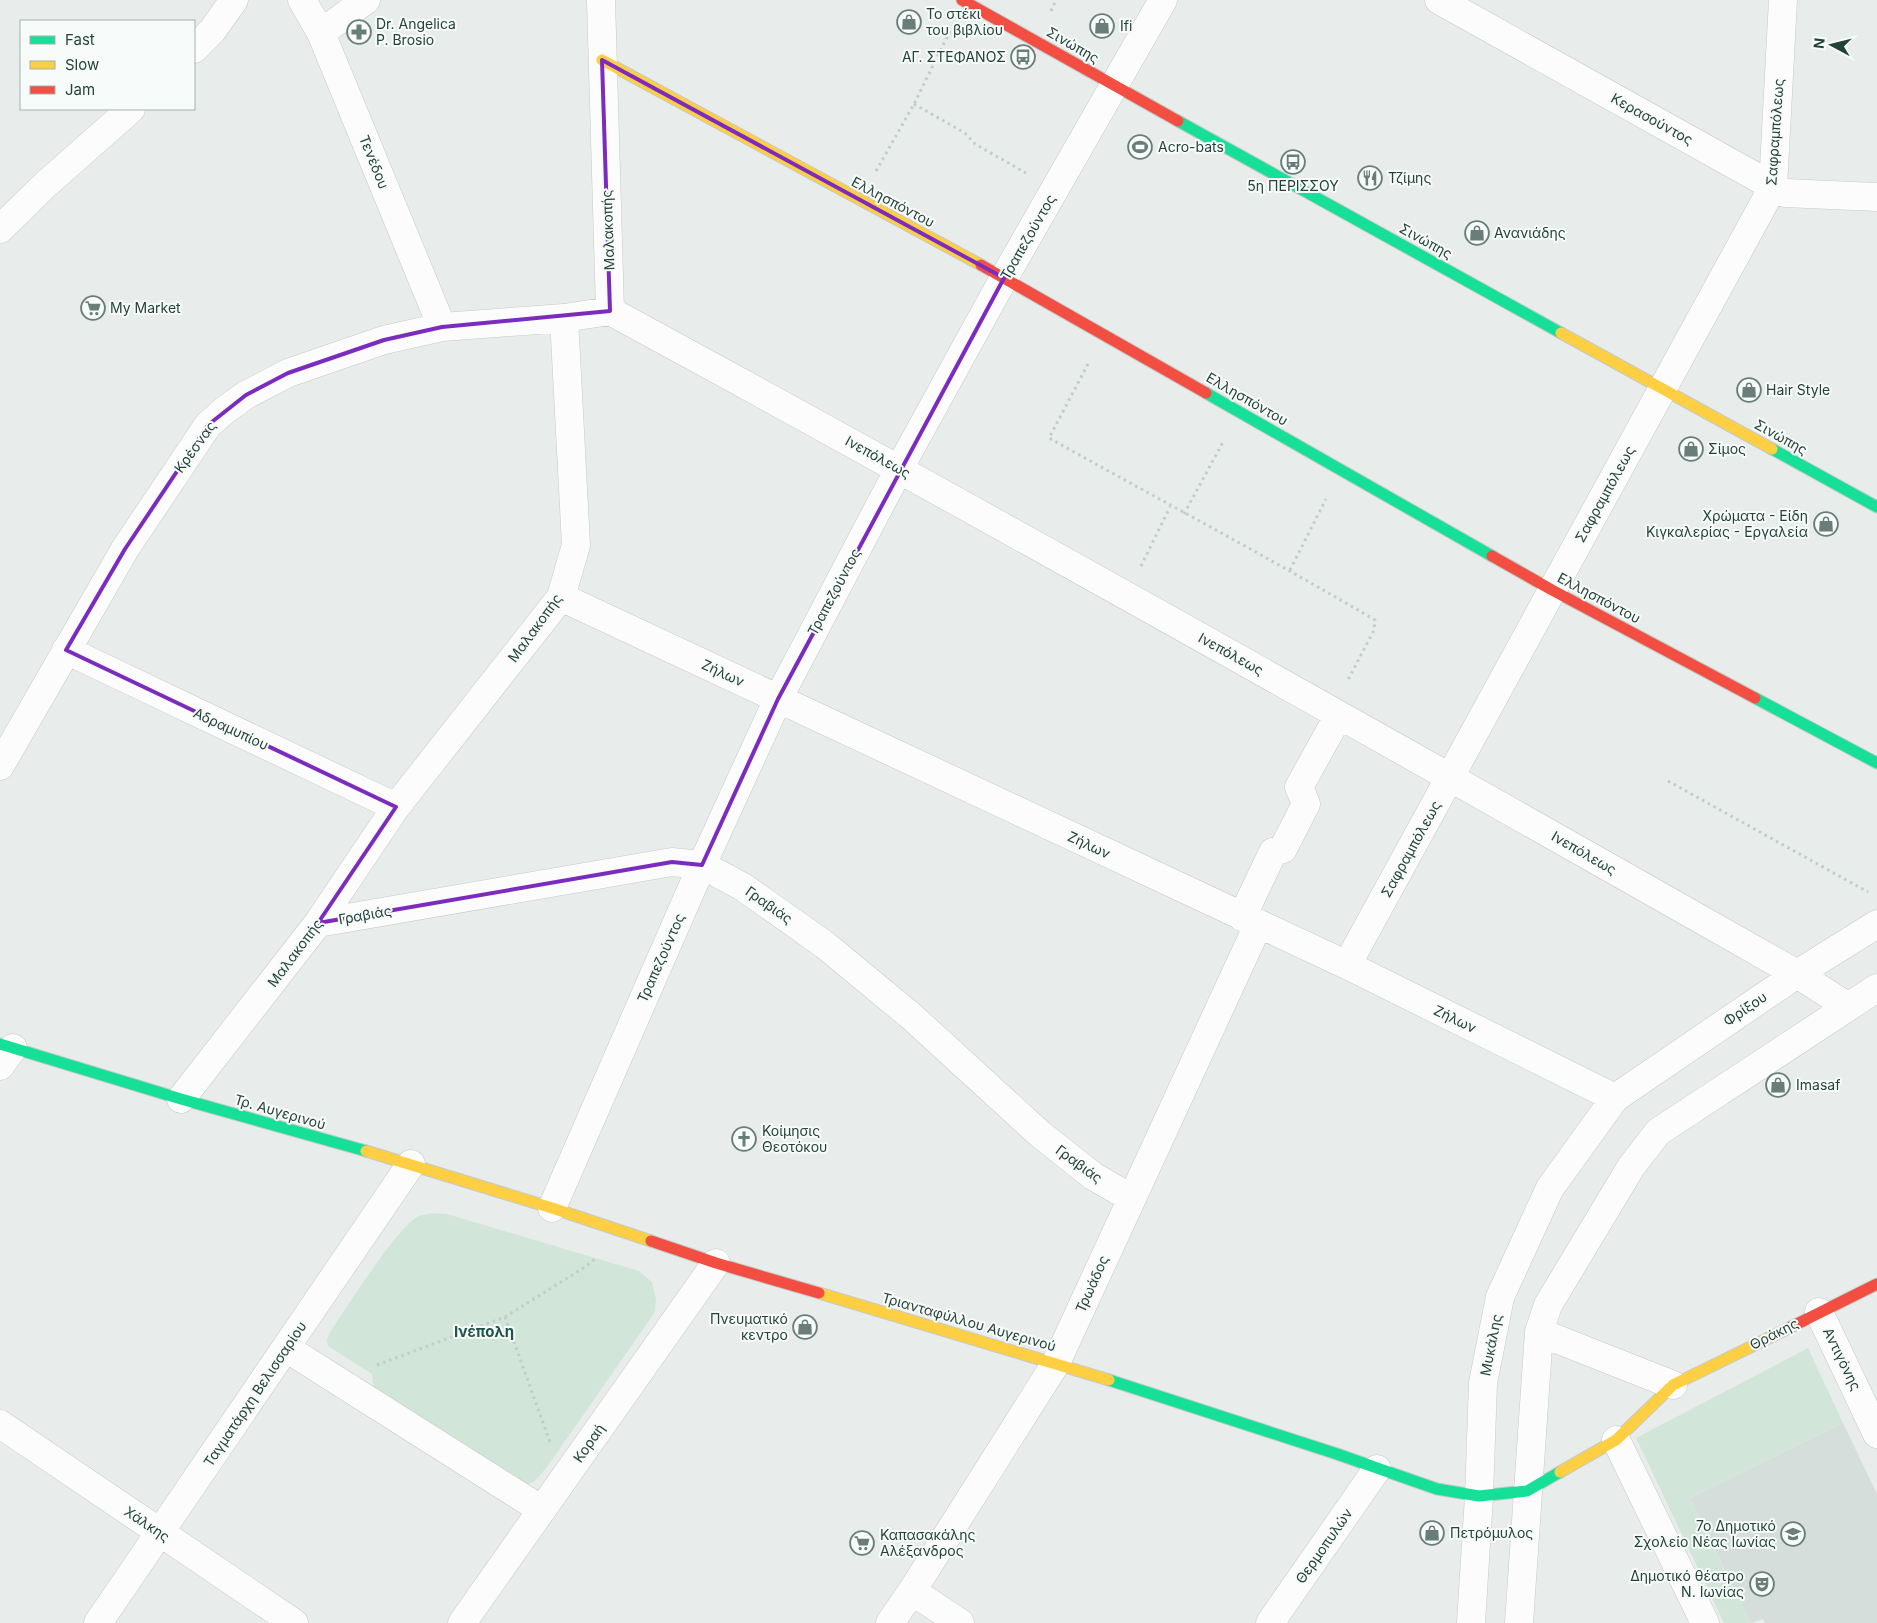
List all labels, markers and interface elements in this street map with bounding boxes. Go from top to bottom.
place label: Το στέκι του βιβλίου [926,5,1003,38]
shop icon: Το στέκι του βιβλίου [896,9,922,35]
shop icon: Ifi [1089,13,1115,39]
place label: Dr. Angelica P. Brosio [376,15,456,48]
place label: Ifi [1120,17,1132,34]
pharmacy icon: Dr. Angelica P. Brosio [346,19,372,45]
legend [20,20,195,110]
north arrow [1807,20,1857,70]
street label: Σινώπης [1044,23,1103,66]
text: Fast [65,30,95,49]
text: N [1810,37,1828,50]
bus stop icon: ΑΓ. ΣΤΕΦΑΝΟΣ [1010,44,1036,70]
place label: ΑΓ. ΣΤΕΦΑΝΟΣ [902,48,1006,65]
text: Slow [65,55,99,74]
street label: Σαφραμπόλεως [1762,78,1787,186]
text: Jam [65,80,95,99]
street label: Κερασούντος [1608,89,1696,148]
street label: Τενέδου [356,133,393,191]
sports icon: Acro-bats [1127,134,1153,160]
place label: Acro-bats [1158,138,1224,155]
bus stop icon: 5η ΠΕΡΙΣΣΟΥ [1280,149,1306,175]
restaurant icon: Τζίμης [1357,165,1383,191]
place label: Τζίμης [1388,169,1431,186]
street label: Ελλησπόντου [849,173,938,231]
place label: 5η ΠΕΡΙΣΣΟΥ [1247,177,1339,194]
street label: Μαλακοπής [598,189,617,271]
street label: Τραπεζούντος [996,191,1059,282]
street label: Σινώπης [1397,219,1456,262]
shop icon: Ανανιάδης [1464,220,1490,246]
place label: Ανανιάδης [1494,224,1566,241]
supermarket icon: My Market [80,295,106,321]
place label: My Market [110,299,181,316]
street label: Ελλησπόντου [1203,368,1291,429]
shop icon: Hair Style [1736,377,1762,403]
place label: Hair Style [1766,381,1830,398]
street label: Σινώπης [1752,415,1811,458]
street label: Κρέσνας [170,418,219,476]
street label: Ινεπόλεως [843,432,914,481]
shop icon: Σίμος [1678,436,1704,462]
place label: Σίμος [1708,440,1746,457]
street label: Σαφραμπόλεως [1571,443,1638,545]
place label: Χρώματα - Είδη Κιγκαλερίας - Εργαλεία [1646,507,1808,540]
shop icon: Χρώματα - Είδη Κιγκαλερίας - Εργαλεία [1813,511,1839,537]
street label: Τραπεζούντος [804,545,864,638]
street label: Ελλησπόντου [1555,569,1644,627]
street label: Μαλακοπής [504,590,565,665]
street label: Ινεπόλεως [1196,629,1267,678]
street label: Ζήλων [699,655,747,690]
street label: Αδραμυπίου [191,704,271,753]
street label: Σαφραμπόλεως [1377,798,1444,900]
street label: Ζήλων [1065,827,1113,862]
street label: Ινεπόλεως [1549,827,1620,878]
street label: Γραβιάς [742,882,796,927]
street label: Γραβιάς [337,901,393,928]
street label: Τραπεζούντος [633,911,688,1005]
street label: Μαλακοπής [264,915,326,990]
street label: Φρίξου [1720,988,1770,1029]
street label: Ζήλων [1431,1001,1479,1036]
shop icon: Imasaf [1765,1072,1791,1098]
place label: Imasaf [1796,1076,1840,1093]
street label: Τρ. Αυγερινού [233,1090,328,1133]
place label: Κοίμησις Θεοτόκου [762,1122,827,1155]
church icon: Κοίμησις Θεοτόκου [731,1126,757,1152]
street label: Γραβιάς [1053,1141,1106,1186]
street label: Τρωάδος [1071,1253,1112,1315]
street label: Τριανταφύλλου Αυγερινού [880,1289,1058,1355]
place label: Πνευματικό κεντρο [710,1310,788,1343]
street label: Μυκάλης [1476,1312,1505,1377]
shop icon: Πνευματικό κεντρο [792,1314,818,1340]
street label: Θράκης [1747,1314,1801,1353]
street label: Ταγματάρχη Βελισσαρίου [200,1318,310,1470]
district label: Ινέπολη [454,1322,514,1341]
street label: Αντιγόνης [1820,1325,1865,1393]
street label: Κοραή [569,1420,608,1465]
street label: Χάλκης [121,1502,173,1545]
street label: Θερμοπυλών [1291,1505,1356,1587]
place label: 7ο Δημοτικό Σχολείο Νέας Ιωνίας [1634,1517,1776,1550]
shop icon: Πετρόμυλος [1419,1520,1445,1546]
school or university icon: 7ο Δημοτικό Σχολείο Νέας Ιωνίας [1780,1521,1806,1547]
place label: Πετρόμυλος [1450,1524,1533,1541]
place label: Καπασακάλης Αλέξανδρος [880,1526,975,1559]
supermarket icon: Καπασακάλης Αλέξανδρος [849,1530,875,1556]
place label: Δημοτικό θέατρο Ν. Ιωνίας [1630,1567,1744,1600]
theatre icon: Δημοτικό θέατρο Ν. Ιωνίας [1749,1571,1775,1597]

